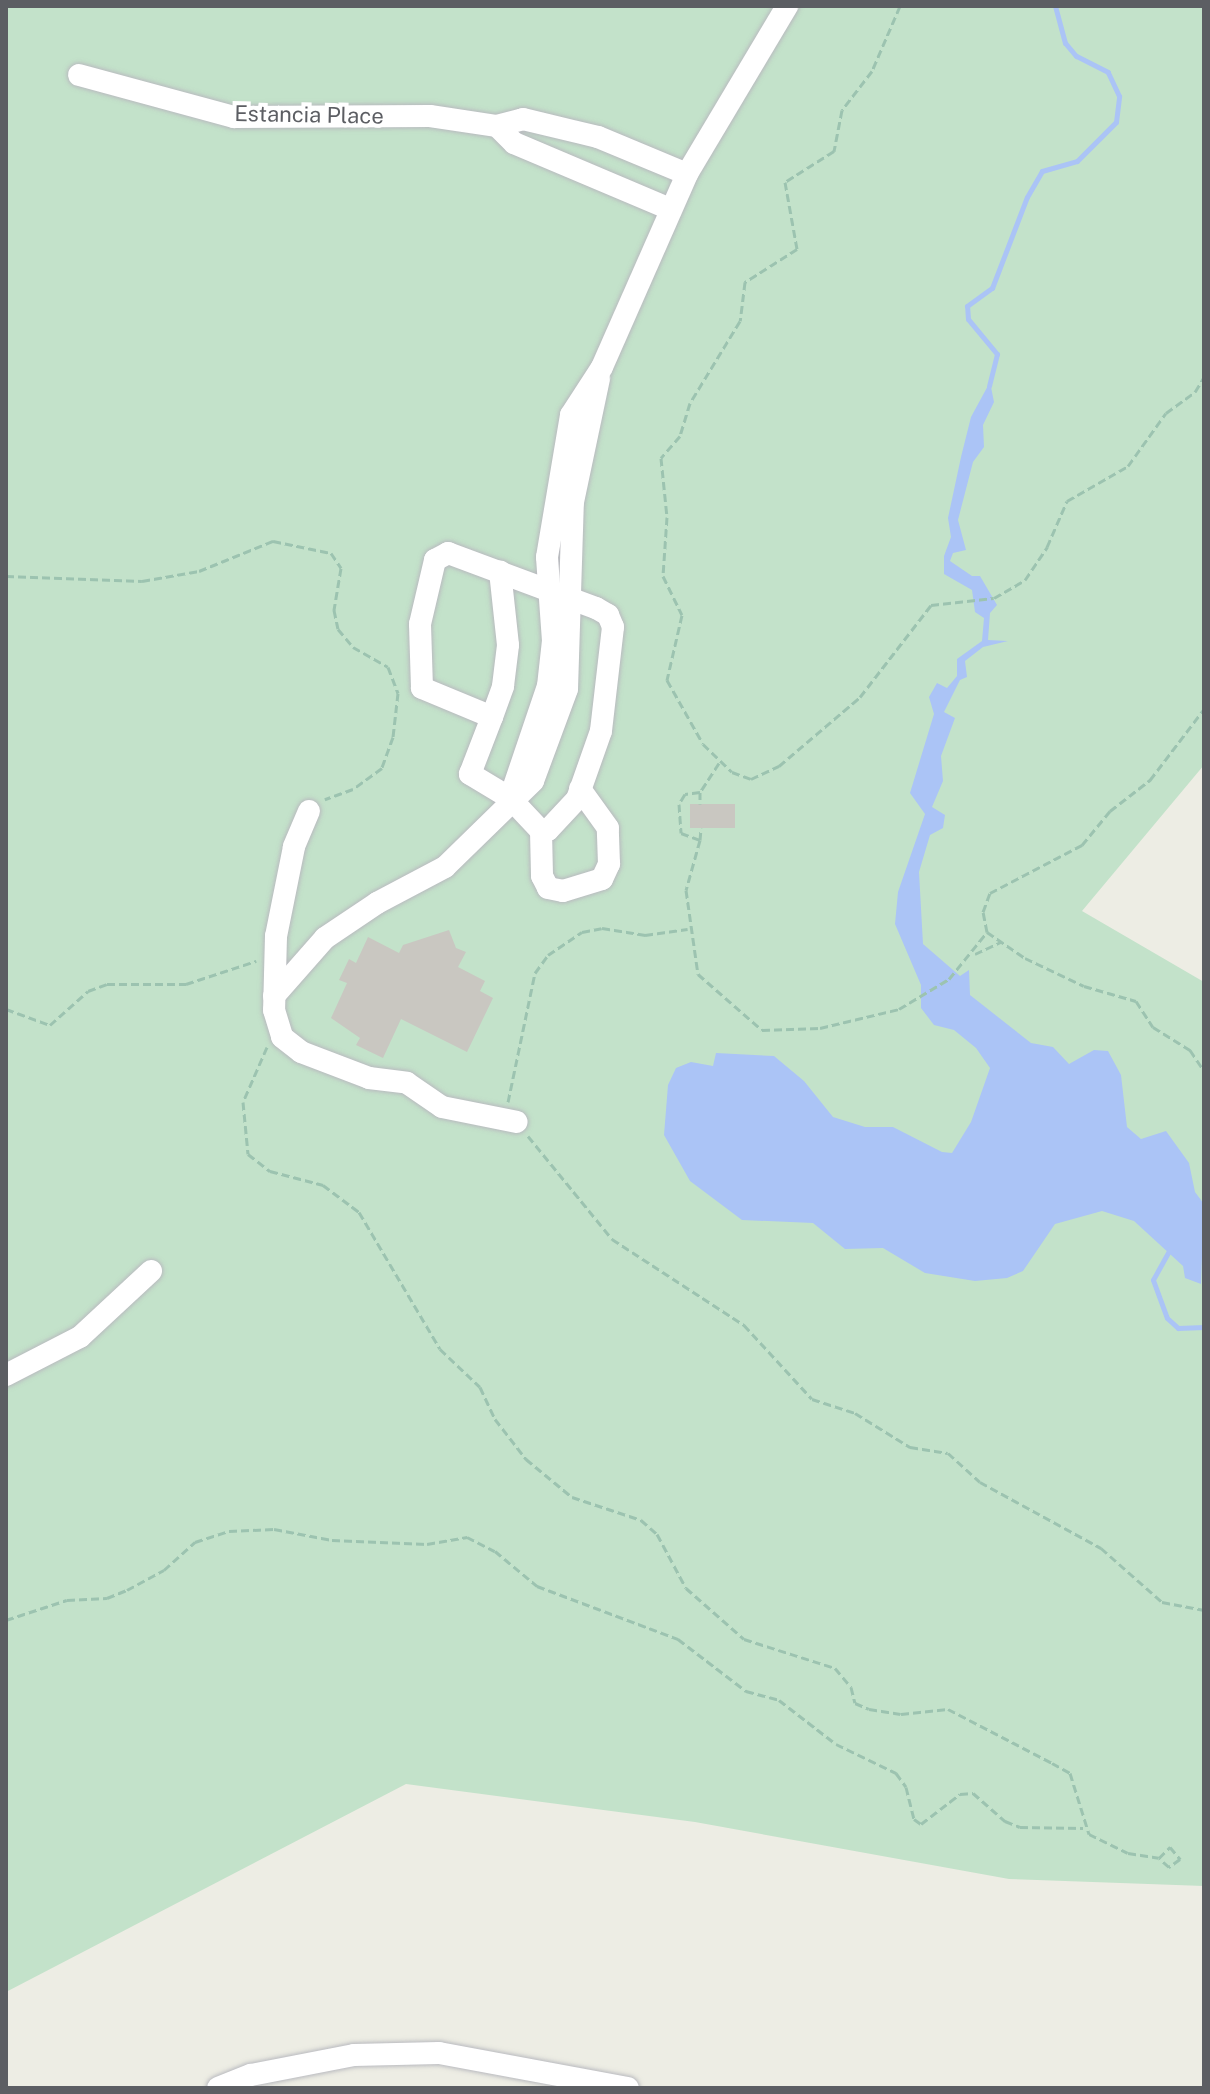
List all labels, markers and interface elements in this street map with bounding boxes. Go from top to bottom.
street label: Estancia Place [234,100,384,130]

